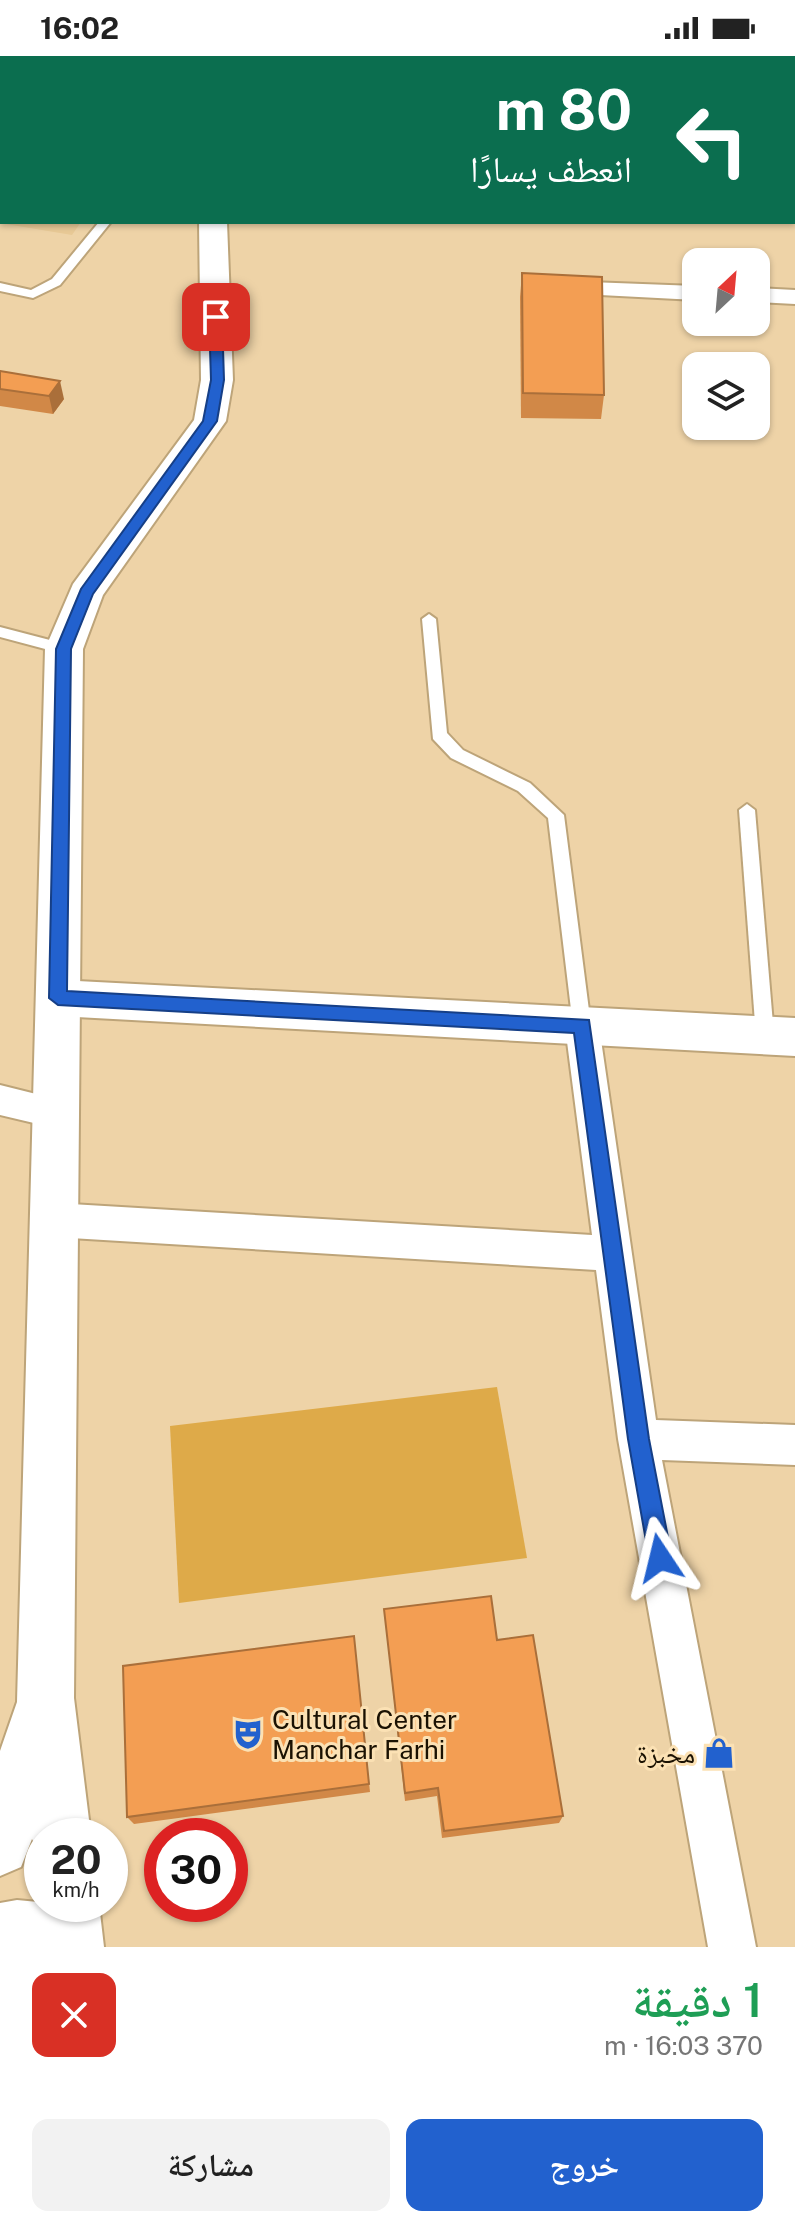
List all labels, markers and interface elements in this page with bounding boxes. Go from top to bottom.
text: 16:02 [40,10,119,46]
text: 80 m [496,77,632,143]
icon: left [660,88,764,192]
text: انعطف يسارًا [470,148,632,190]
north arrow [682,248,770,336]
map controls [682,248,770,440]
pin [182,283,250,351]
icon: arrive [194,295,238,339]
button: layers [682,352,770,440]
position arrow [618,1516,702,1600]
place label: Cultural Center Manchar Farhi [272,1704,457,1765]
theatre icon: Cultural Center Manchar Farhi [231,1717,265,1751]
shop icon: مخبزة [702,1736,736,1770]
place label: مخبزة [637,1738,695,1769]
speed limit sign: 30 [144,1818,248,1922]
text: 20 [50,1836,102,1883]
text: km/h [52,1878,100,1902]
text: 1 دقيقة [632,1971,763,2028]
button: close [32,1973,116,2057]
text: 370 m · 16:03 [604,2030,763,2061]
button: مشاركة [32,2119,390,2211]
button: خروج [406,2119,763,2211]

